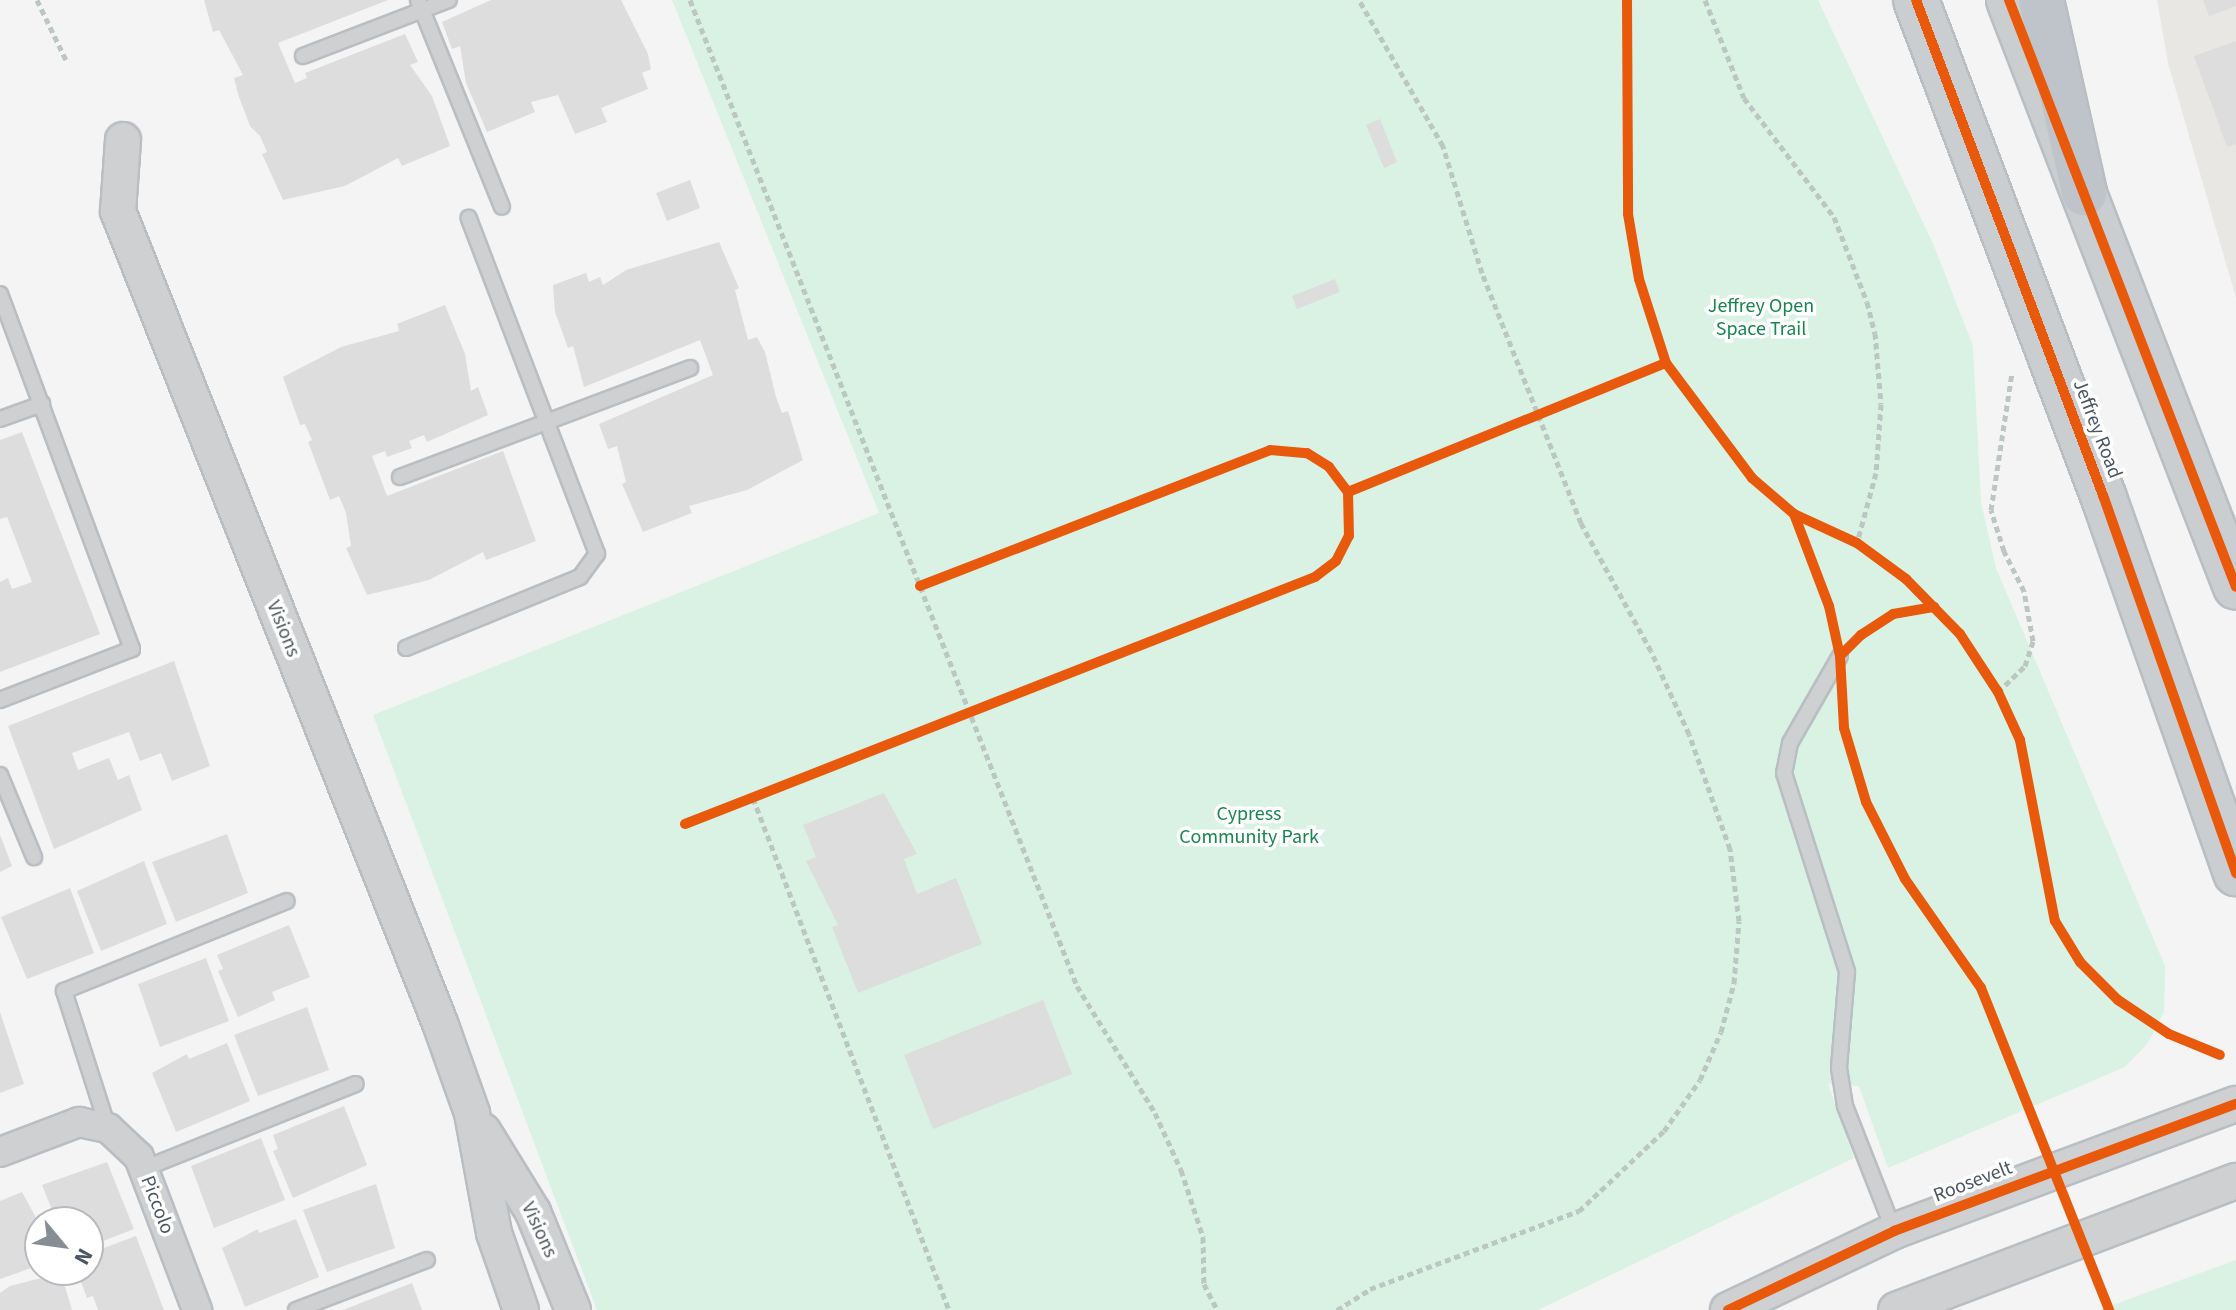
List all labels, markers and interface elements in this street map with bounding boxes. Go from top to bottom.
park label: Jeffrey Open Space Trail [1708,294,1814,341]
street label: Jeffrey Road [2067,376,2127,482]
street label: Visions [261,597,305,661]
park label: Cypress Community Park [1179,802,1319,849]
street label: Roosevelt [1930,1156,2016,1208]
street label: Piccolo [135,1172,179,1238]
street label: Visions [516,1198,562,1262]
north arrow [24,1206,104,1286]
text: N [66,1242,101,1271]

